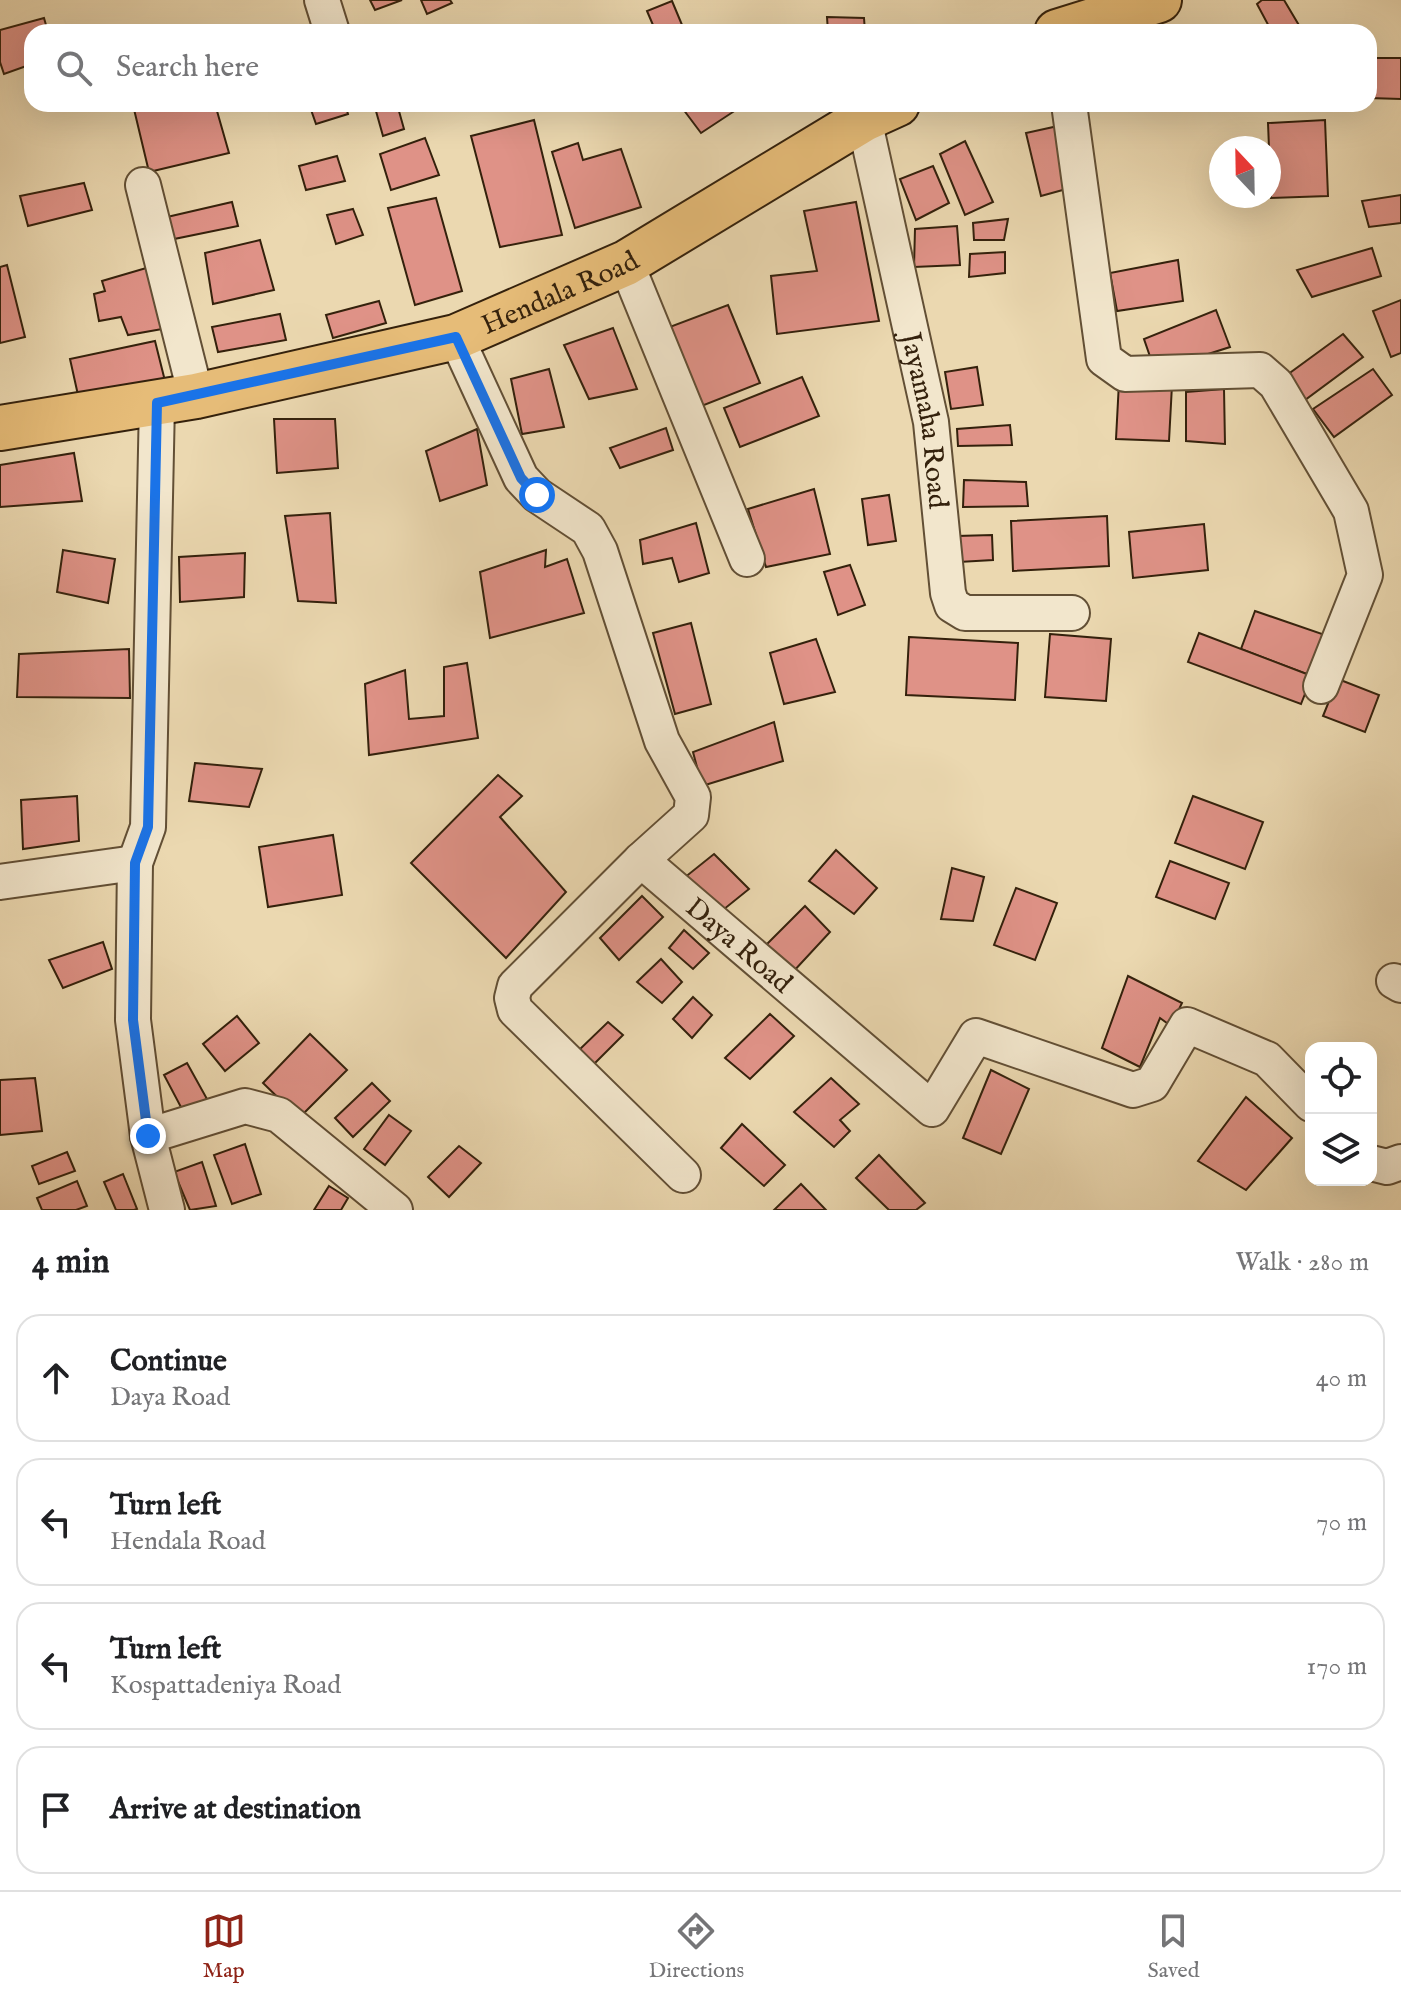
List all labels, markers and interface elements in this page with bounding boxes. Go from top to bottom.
search box [24,24,1377,112]
icon: search [52,46,96,90]
text: Search here [116,49,259,87]
north arrow [1209,136,1281,208]
street label: Hendala Road [477,244,646,344]
street label: Jayamaha Road [891,326,955,510]
route start [519,477,555,513]
street label: Daya Road [677,891,799,1002]
map controls [1305,1042,1377,1186]
button: locate [1305,1042,1377,1114]
button: layers [1305,1114,1377,1186]
route end [130,1118,166,1154]
text: 4 min [32,1241,110,1284]
text: Walk · 280 m [1236,1246,1369,1279]
text: Continue [110,1343,227,1381]
icon: ahead [34,1356,78,1400]
text: 40 m [1316,1362,1367,1395]
text: Daya Road [110,1381,230,1414]
text: Turn left [110,1487,221,1525]
icon: left [34,1500,78,1544]
text: 70 m [1316,1506,1367,1539]
text: Hendala Road [110,1525,266,1558]
text: Turn left [110,1631,221,1669]
icon: left [34,1644,78,1688]
text: 170 m [1307,1650,1367,1683]
text: Kospattadeniya Road [110,1669,341,1702]
icon: arrive [34,1788,78,1832]
text: Arrive at destination [110,1791,361,1829]
tab: Map [202,1909,246,1985]
tab: Directions [649,1909,744,1985]
tab: Saved [1147,1909,1199,1985]

